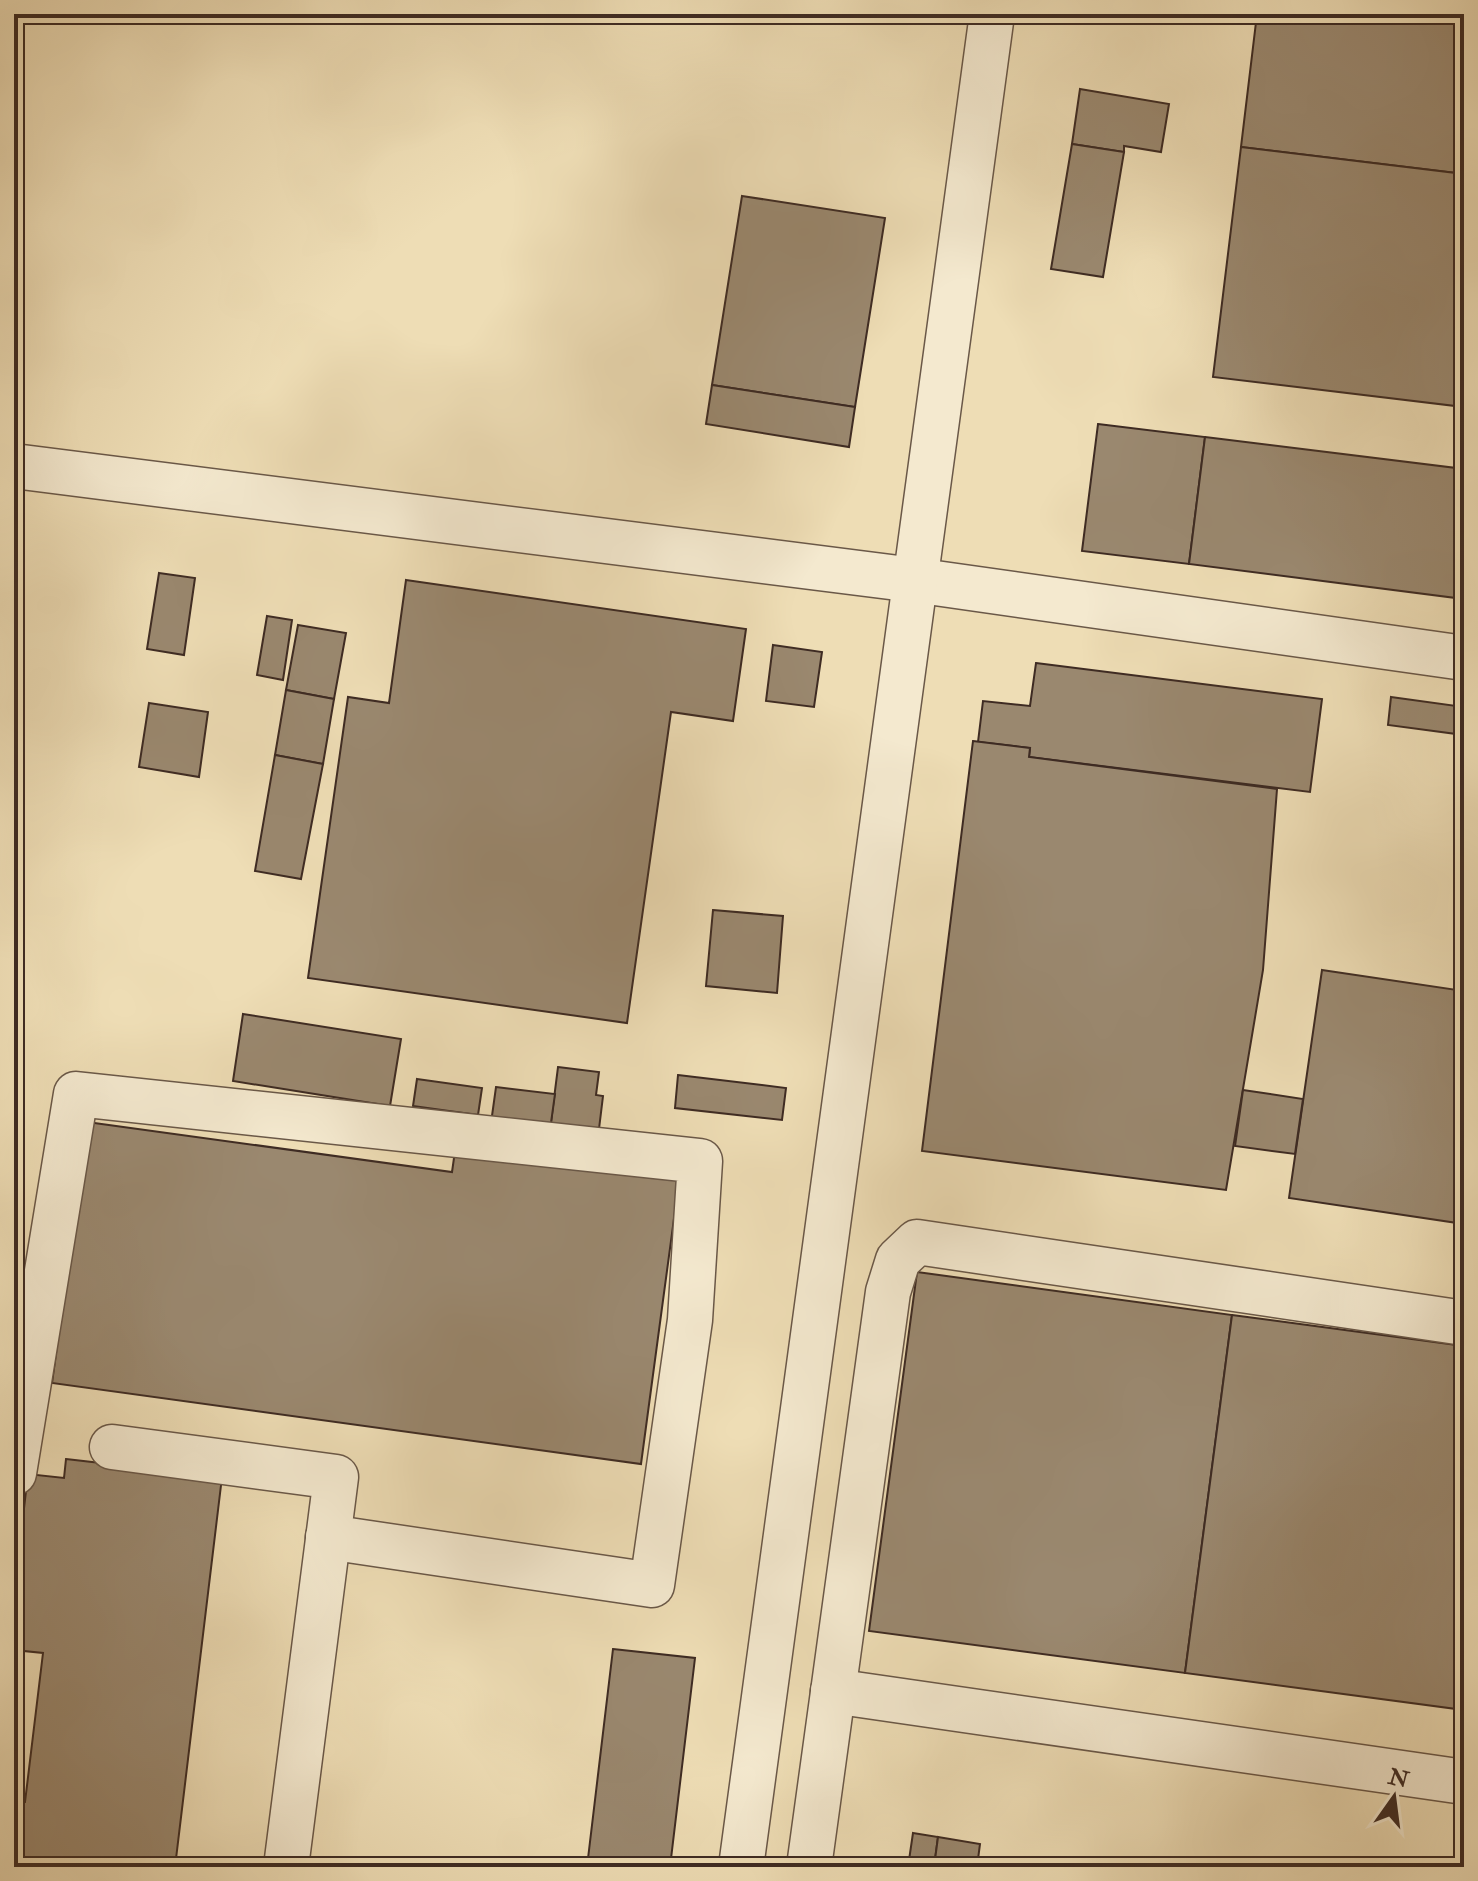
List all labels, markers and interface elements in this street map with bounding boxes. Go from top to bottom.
north arrow [1354,1757,1434,1837]
text: N [1385,1762,1412,1795]

